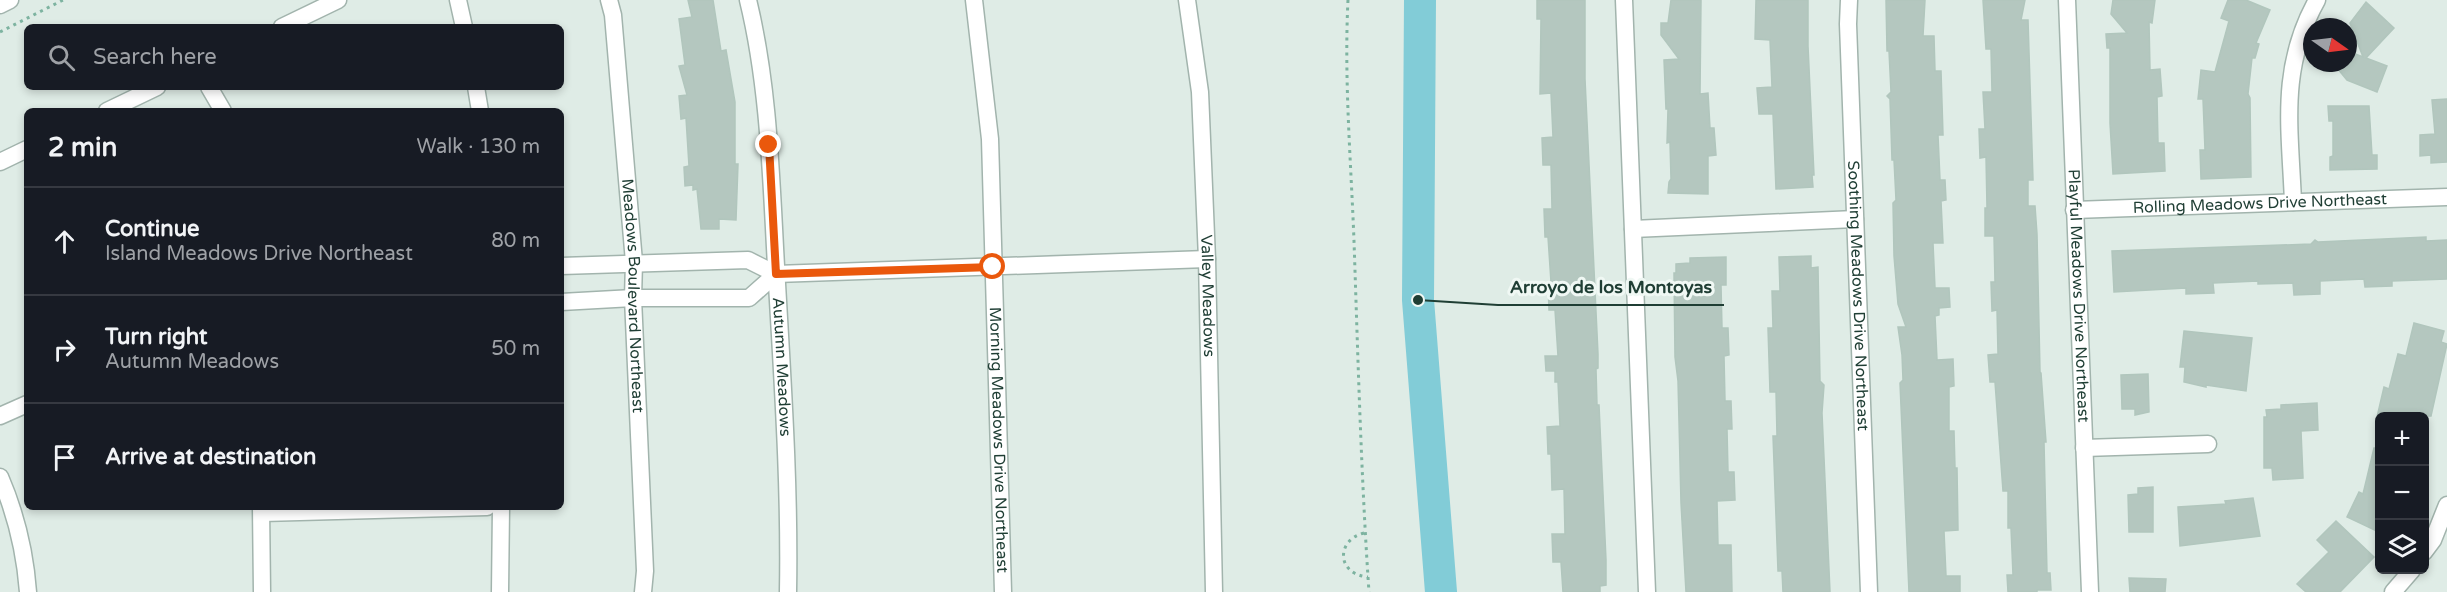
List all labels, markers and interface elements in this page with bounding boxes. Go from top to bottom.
north arrow [2303,18,2357,72]
search box [24,24,564,90]
icon: search [45,41,78,74]
text: Search here [93,44,217,70]
route end [755,131,781,157]
text: 2 min [48,132,117,163]
text: Walk · 130 m [417,135,540,159]
street label: Soothing Meadows Drive Northeast [1843,160,1873,431]
street label: Playful Meadows Drive Northeast [2064,169,2093,423]
street label: Meadows Boulevard Northeast [617,178,648,413]
street label: Rolling Meadows Drive Northeast [2132,189,2387,218]
text: Continue [105,216,200,242]
icon: ahead [48,225,81,258]
text: 80 m [491,229,540,253]
street label: Valley Meadows [1196,234,1219,357]
text: Island Meadows Drive Northeast [105,242,413,266]
route start [979,253,1005,279]
callout: Arroyo de los Montoyas [1498,269,1724,305]
text: Arroyo de los Montoyas [1510,276,1713,298]
street label: Autumn Meadows [768,297,795,437]
street label: Morning Meadows Drive Northeast [985,307,1012,573]
text: Turn right [105,324,207,350]
icon: right [48,333,81,366]
text: 50 m [491,337,540,361]
text: Autumn Meadows [105,350,279,374]
map controls [2375,412,2429,574]
button: + [2375,412,2429,466]
icon: arrive [48,441,81,474]
text: Arrive at destination [105,444,316,470]
button: − [2375,466,2429,520]
button: layers [2375,520,2429,574]

